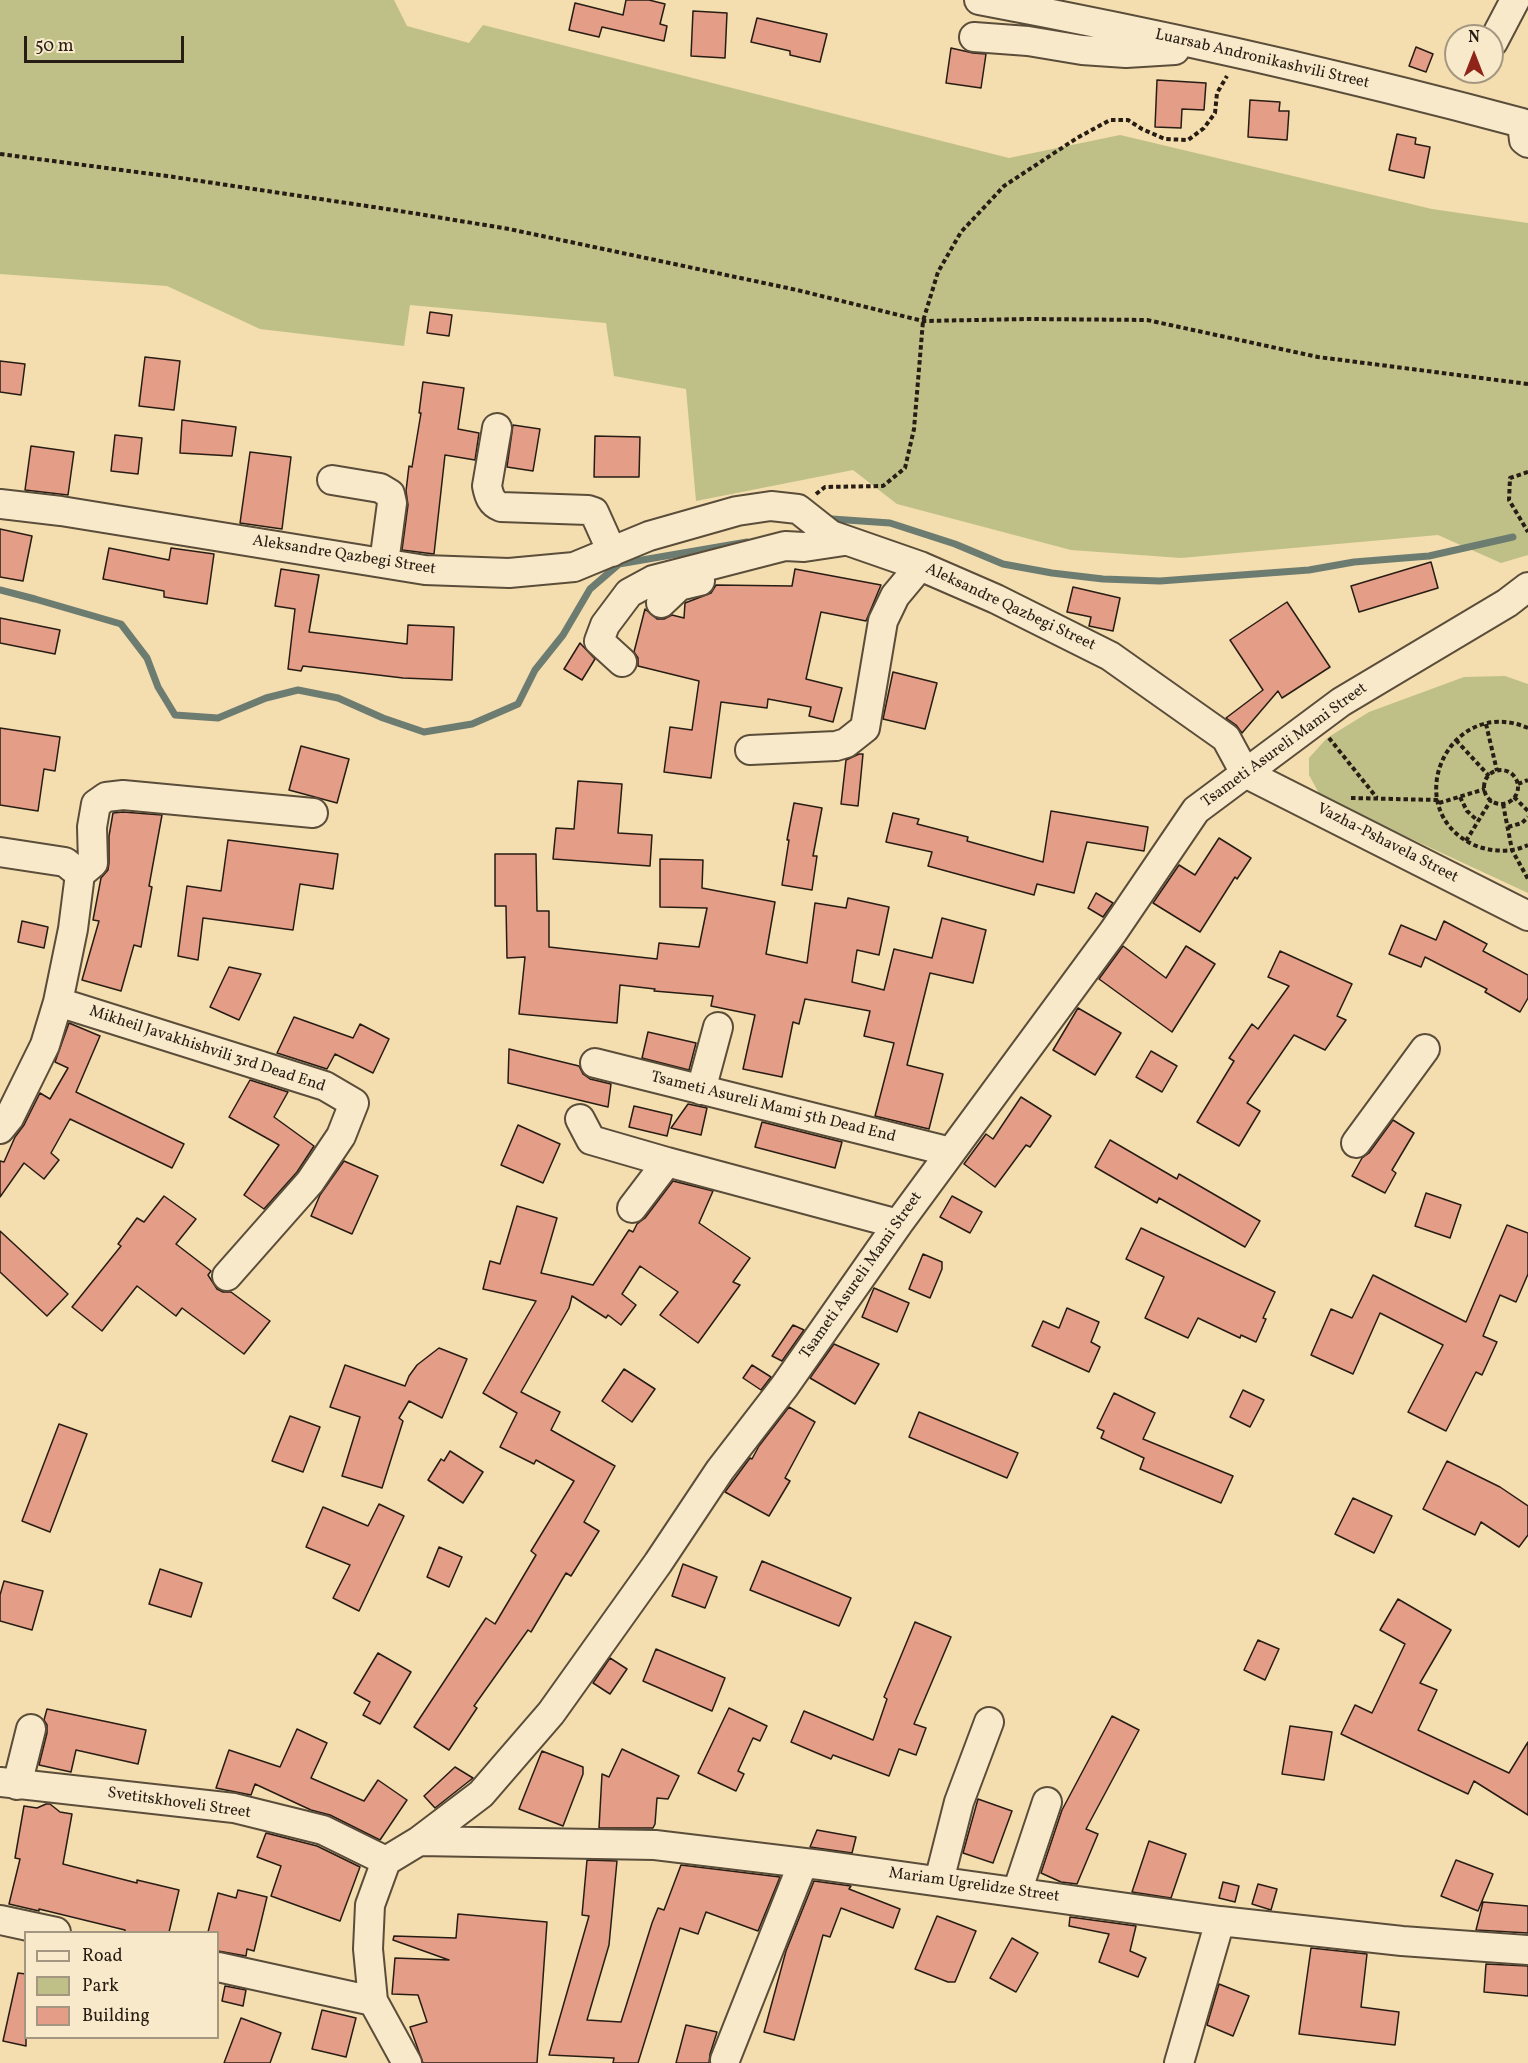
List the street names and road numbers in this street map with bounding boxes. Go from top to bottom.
street label: Luarsab Andronikashvili Street [1153,26,1371,94]
street label: Aleksandre Qazbegi Street [251,532,437,580]
street label: Aleksandre Qazbegi Street [922,560,1098,656]
street label: Tsameti Asureli Mami Street [1198,679,1372,813]
street label: Vazha-Pshavela Street [1313,800,1461,888]
street label: Mikheil Javakhishvili 3rd Dead End [86,1003,328,1097]
street label: Tsameti Asureli Mami 5th Dead End [649,1068,897,1148]
street label: Tsameti Asureli Mami Street [797,1189,927,1363]
street label: Svetitskhoveli Street [106,1784,252,1824]
street label: Mariam Ugrelidze Street [887,1865,1061,1907]

